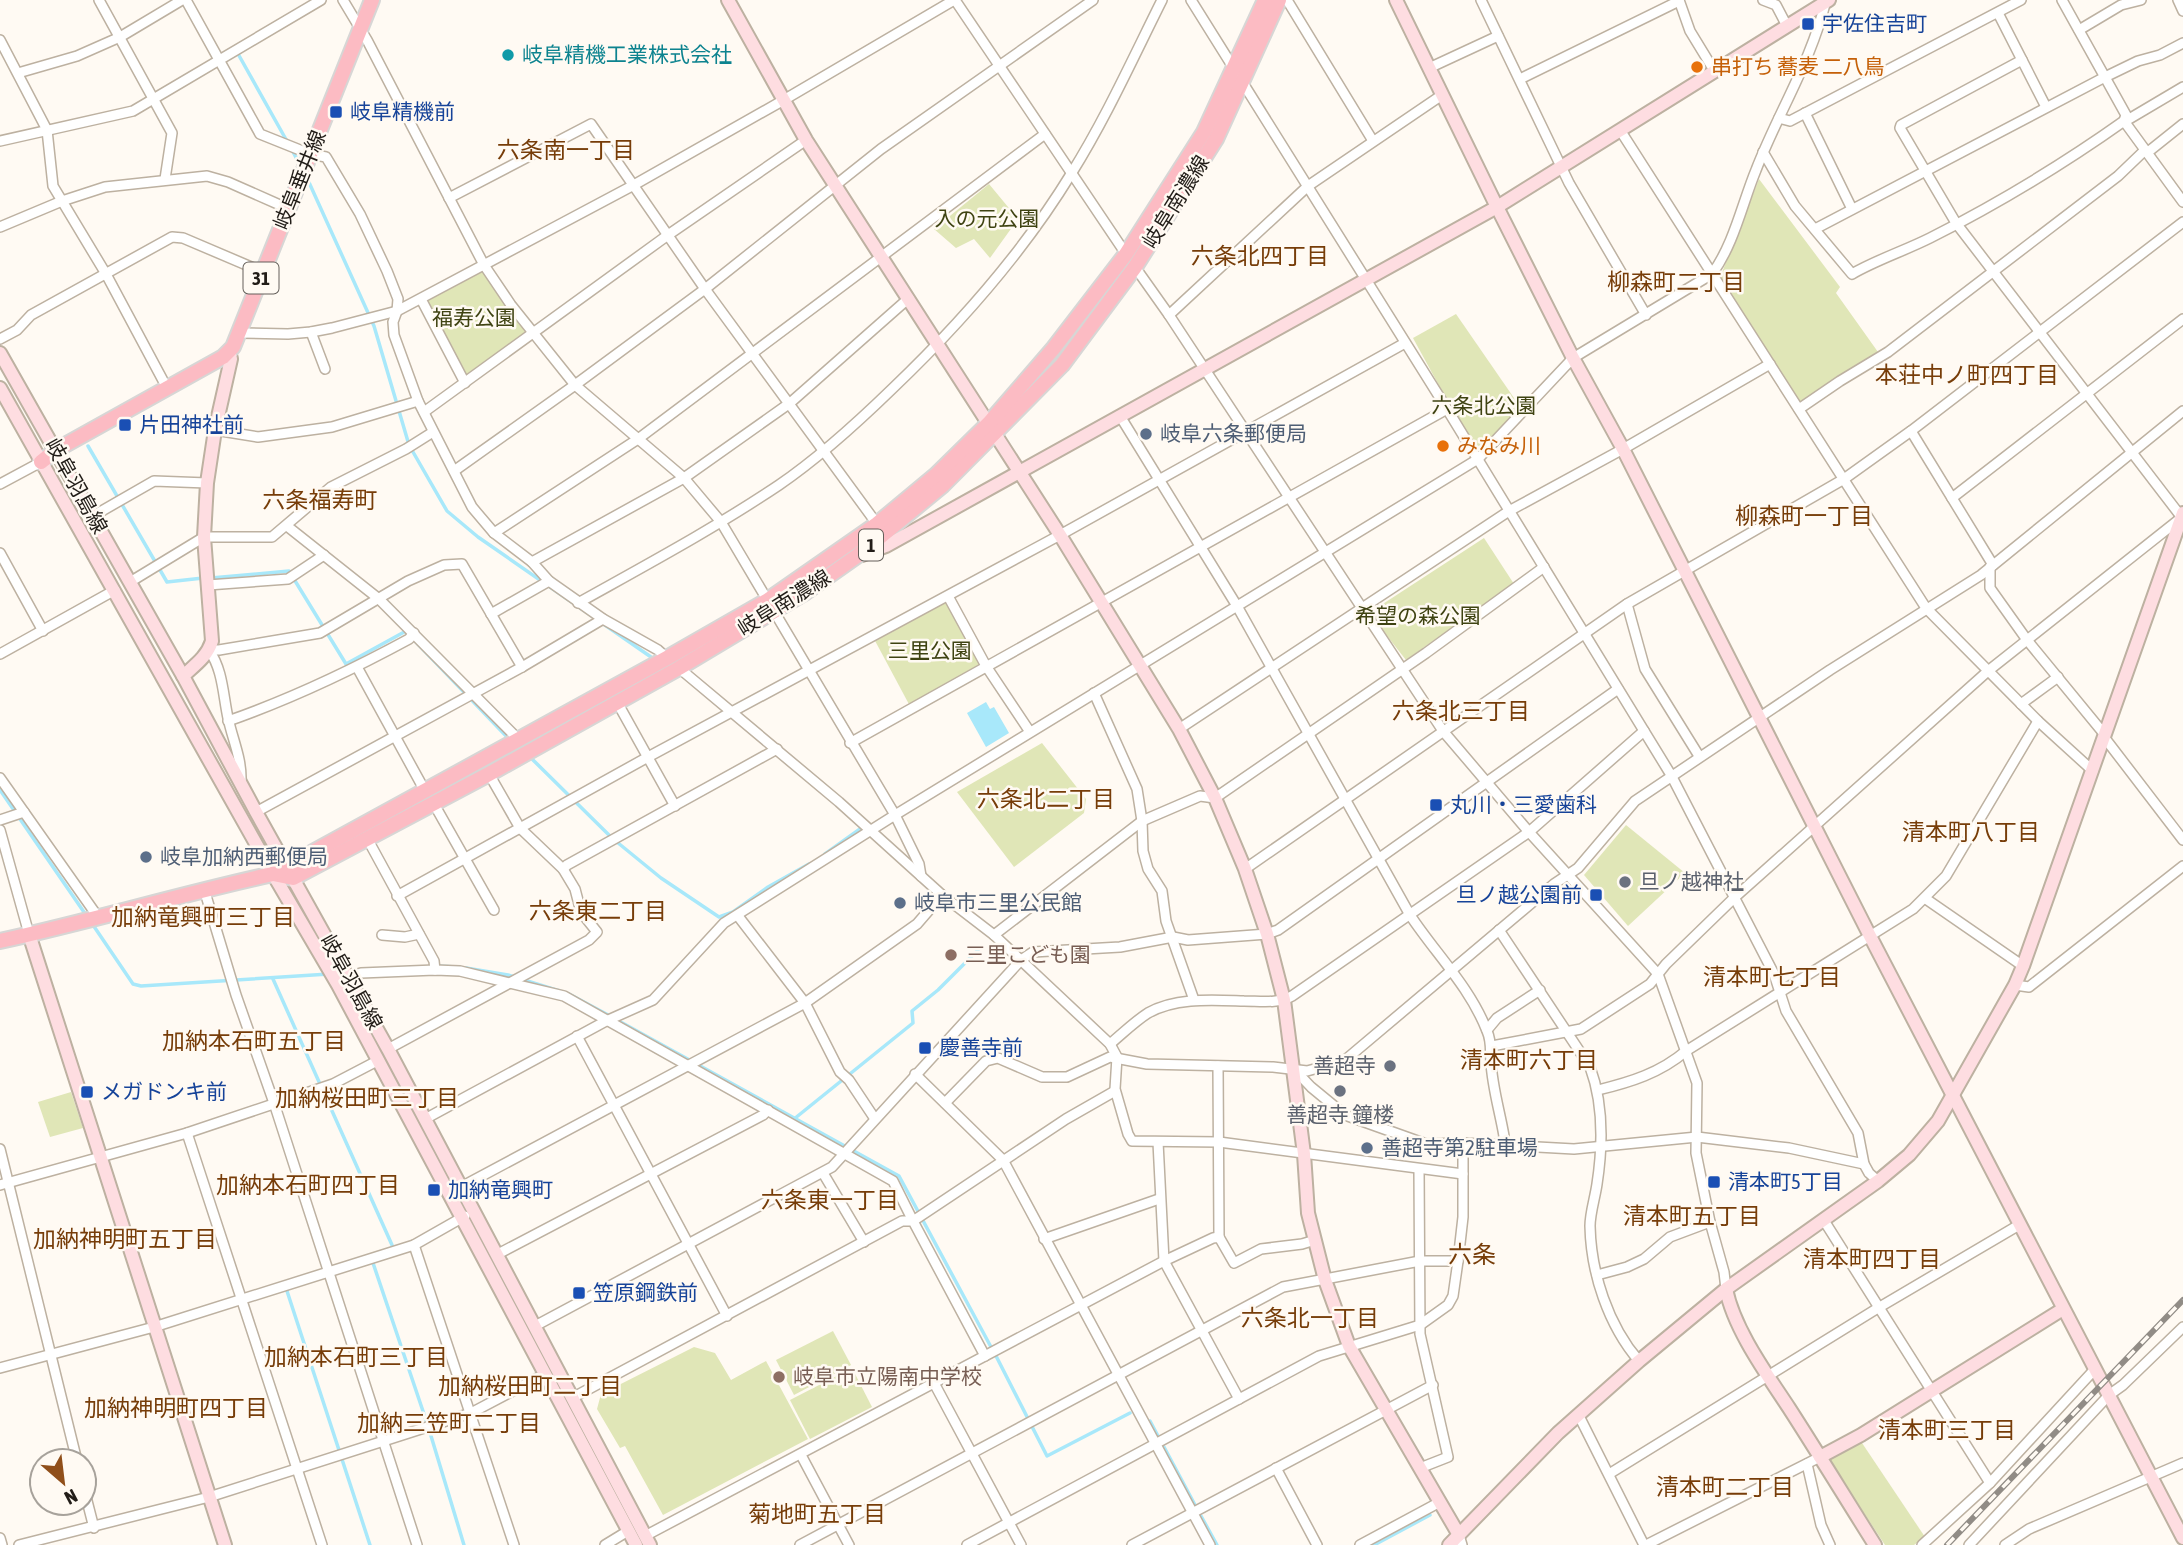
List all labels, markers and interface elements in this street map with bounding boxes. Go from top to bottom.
place label: 宇佐住吉町 [1822,11,1927,35]
marker: 宇佐住吉町 [1800,16,1816,32]
place label: 岐阜精機工業株式会社 [522,42,732,66]
marker: 岐阜精機工業株式会社 [500,47,516,63]
place label: 串打ち 蕎麦 二八鳥 [1711,54,1885,78]
marker: 串打ち 蕎麦 二八鳥 [1689,59,1705,75]
place label: 岐阜精機前 [350,99,455,123]
marker: 岐阜精機前 [328,104,344,120]
street label: 岐阜垂井線 [268,126,330,233]
district label: 六条南一丁目 [497,137,635,163]
street label: 岐阜南濃線 [1137,151,1213,252]
park label: 入の元公園 [935,206,1040,230]
district label: 六条北四丁目 [1191,243,1329,269]
road number: 31 [244,262,278,294]
district label: 柳森町二丁目 [1607,269,1745,295]
park label: 福寿公園 [432,305,516,329]
district label: 本荘中ノ町四丁目 [1875,362,2059,388]
park label: 六条北公園 [1432,393,1537,417]
place label: 片田神社前 [139,412,244,436]
marker: 片田神社前 [117,417,133,433]
place label: 岐阜六条郵便局 [1160,421,1307,445]
marker: 岐阜六条郵便局 [1138,426,1154,442]
place label: みなみ川 [1457,433,1541,457]
street label: 岐阜羽島線 [41,434,113,537]
marker: みなみ川 [1435,438,1451,454]
district label: 六条福寿町 [263,487,378,513]
district label: 柳森町一丁目 [1735,503,1873,529]
road number: 1 [859,530,883,560]
street label: 岐阜南濃線 [733,564,834,640]
park label: 希望の森公園 [1355,603,1481,627]
park label: 三里公園 [888,638,972,662]
district label: 六条北三丁目 [1392,698,1530,724]
district label: 六条北二丁目 [977,786,1115,812]
place label: 丸川・三愛歯科 [1450,792,1597,816]
marker: 丸川・三愛歯科 [1428,797,1444,813]
district label: 清本町八丁目 [1902,819,2040,845]
place label: 岐阜加納西郵便局 [160,844,328,868]
marker: 岐阜加納西郵便局 [138,849,154,865]
place label: 旦ノ越神社 [1639,869,1744,893]
marker: 旦ノ越神社 [1617,874,1633,890]
place label: 旦ノ越公園前 [1456,882,1582,906]
marker: 旦ノ越公園前 [1588,887,1604,903]
place label: 岐阜市三里公民館 [914,890,1082,914]
marker: 岐阜市三里公民館 [892,895,908,911]
district label: 六条東二丁目 [529,898,667,924]
district label: 加納竜興町三丁目 [111,904,295,930]
street label: 岐阜羽島線 [316,930,388,1033]
place label: 三里こども園 [965,942,1091,966]
marker: 三里こども園 [943,947,959,963]
district label: 清本町七丁目 [1703,964,1841,990]
district label: 加納本石町五丁目 [162,1028,346,1054]
place label: 慶善寺前 [939,1035,1023,1059]
marker: 慶善寺前 [917,1040,933,1056]
district label: 清本町六丁目 [1460,1047,1598,1073]
place label: 善超寺 [1313,1053,1376,1077]
marker: 善超寺 [1382,1058,1398,1074]
place label: メガドンキ前 [101,1079,227,1103]
marker: 善超寺 鐘楼 [1332,1083,1348,1099]
marker: メガドンキ前 [79,1084,95,1100]
district label: 加納桜田町三丁目 [275,1085,459,1111]
place label: 善超寺 鐘楼 [1286,1102,1394,1126]
place label: 善超寺第2駐車場 [1381,1135,1538,1159]
marker: 善超寺第2駐車場 [1359,1140,1375,1156]
place label: 清本町5丁目 [1728,1169,1843,1193]
district label: 加納本石町四丁目 [216,1172,400,1198]
marker: 清本町5丁目 [1706,1174,1722,1190]
place label: 加納竜興町 [448,1177,553,1201]
marker: 加納竜興町 [426,1182,442,1198]
district label: 六条東一丁目 [761,1187,899,1213]
district label: 清本町五丁目 [1623,1203,1761,1229]
district label: 加納神明町五丁目 [33,1226,217,1252]
district label: 六条 [1448,1241,1496,1268]
district label: 清本町四丁目 [1803,1246,1941,1272]
place label: 笠原鋼鉄前 [593,1280,698,1304]
marker: 笠原鋼鉄前 [571,1285,587,1301]
district label: 六条北一丁目 [1241,1305,1379,1331]
district label: 加納本石町三丁目 [264,1344,448,1370]
place label: 岐阜市立陽南中学校 [793,1364,982,1388]
marker: 岐阜市立陽南中学校 [771,1369,787,1385]
district label: 加納桜田町二丁目 [438,1373,622,1399]
district label: 加納神明町四丁目 [84,1395,268,1421]
district label: 加納三笠町二丁目 [357,1410,541,1436]
district label: 清本町三丁目 [1878,1417,2016,1443]
north arrow [28,1447,98,1517]
district label: 清本町二丁目 [1656,1474,1794,1500]
text: N [61,1485,81,1509]
district label: 菊地町五丁目 [748,1501,886,1527]

